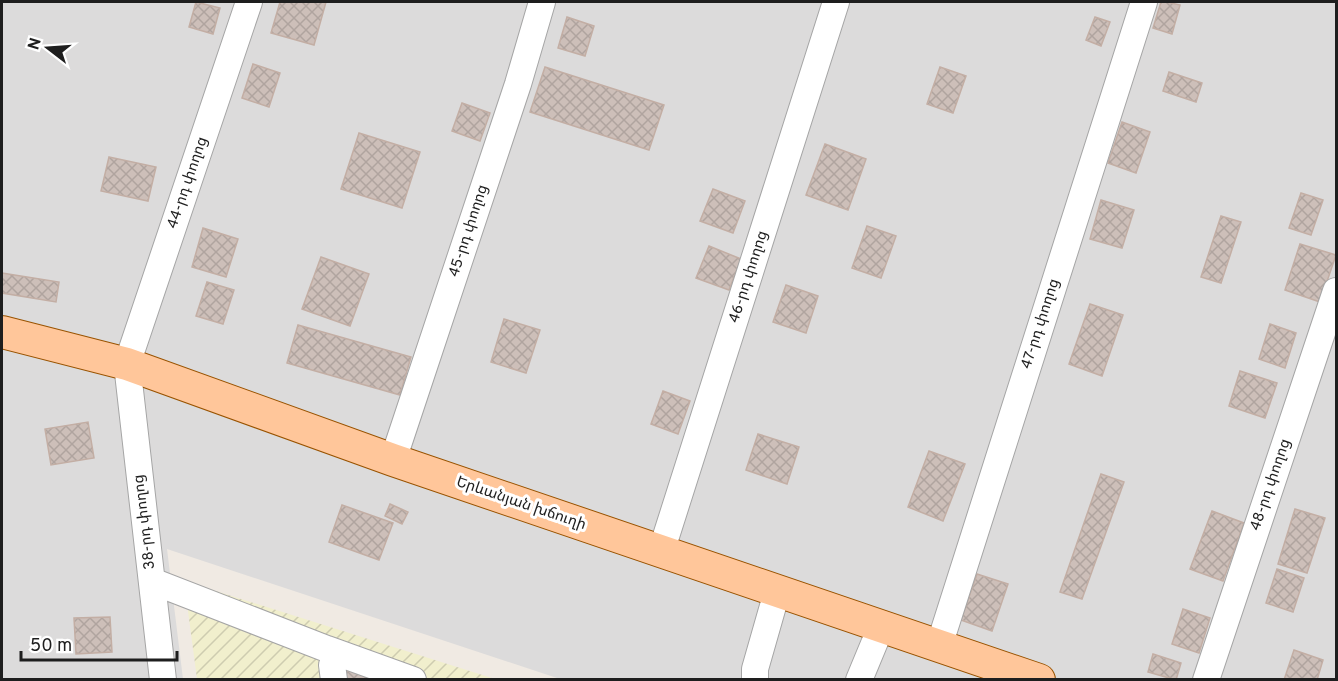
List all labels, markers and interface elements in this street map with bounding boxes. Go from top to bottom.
north arrow [18,18,78,78]
text: N [24,36,47,53]
street label: 44-րդ փողոց [163,134,213,232]
street label: 45-րդ փողոց [445,182,493,280]
street label: 46-րդ փողոց [725,228,773,326]
street label: 47-րդ փողոց [1017,276,1065,372]
street label: 48-րդ փողոց [1246,437,1296,533]
street label: 38-րդ փողոց [130,473,160,571]
street label: Երևանյան խճուղի [453,473,589,535]
scale bar [21,624,177,662]
text: 50 m [30,635,72,658]

